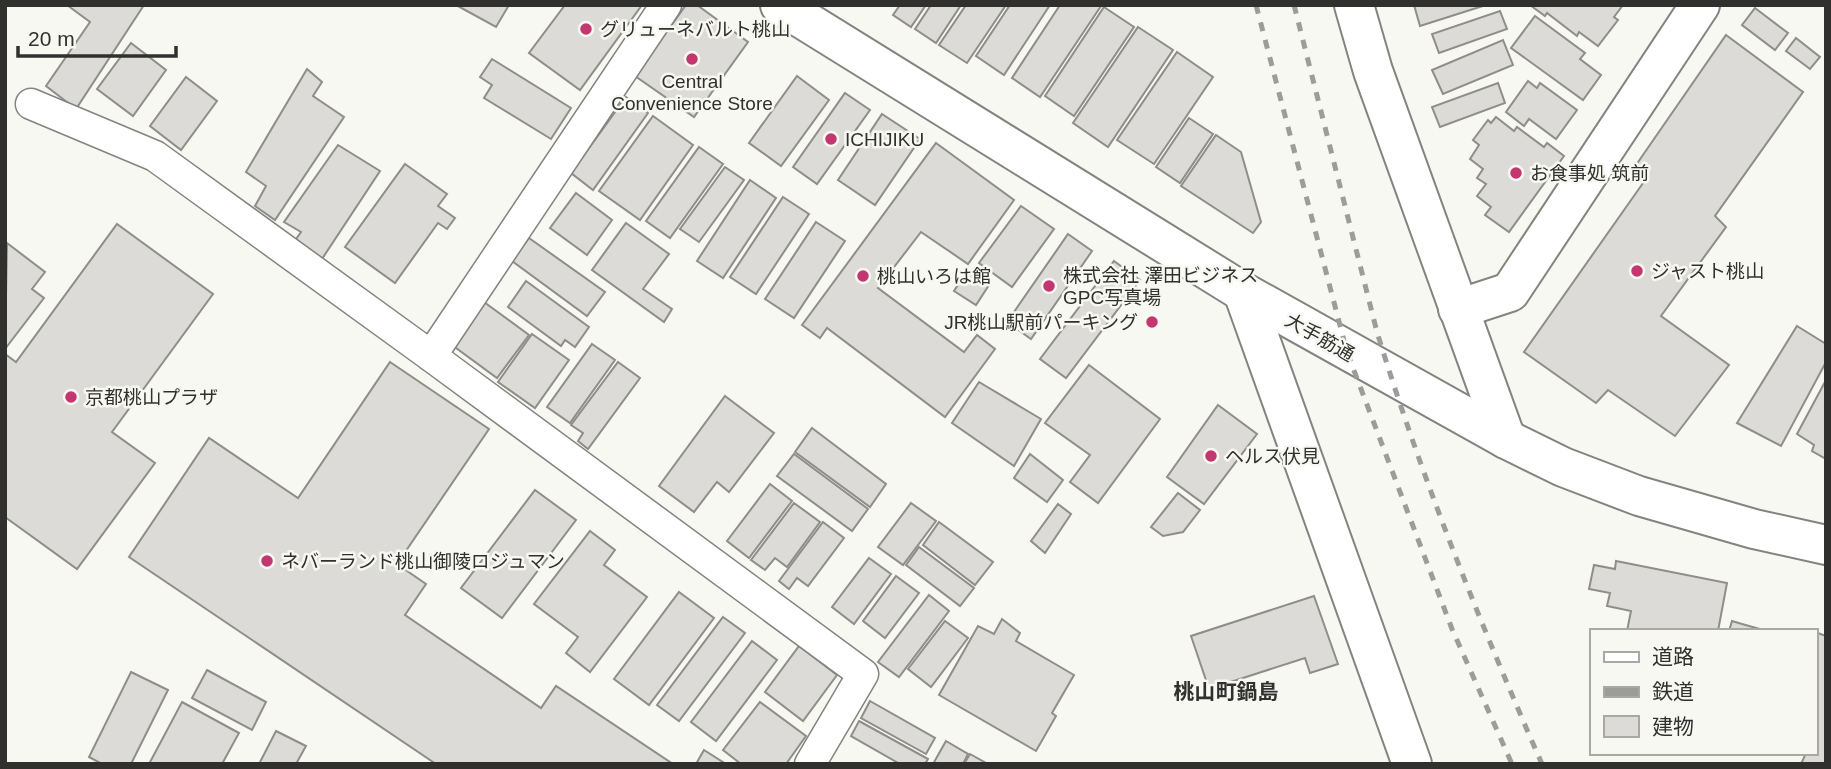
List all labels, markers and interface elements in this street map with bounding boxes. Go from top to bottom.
scale bar [18,14,175,58]
place label: グリューネバルト桃山 [600,19,790,40]
marker: グリューネバルト桃山 [578,21,594,37]
text: 20 m [28,27,75,50]
marker: Central Convenience Store [684,51,700,67]
place label: Central Convenience Store [611,71,773,114]
place label: ICHIJIKU [845,129,924,150]
marker: ICHIJIKU [823,131,839,147]
place label: お食事処 筑前 [1530,163,1649,184]
marker: お食事処 筑前 [1508,165,1524,181]
place label: ジャスト桃山 [1651,261,1764,282]
marker: ジャスト桃山 [1629,263,1645,279]
place label: 株式会社 澤田ビジネス GPC写真場 [1063,265,1258,308]
place label: 桃山いろは館 [877,266,991,287]
marker: 桃山いろは館 [855,268,871,284]
marker: 株式会社 澤田ビジネス GPC写真場 [1041,278,1057,294]
street label: 大手筋通 [1282,309,1358,366]
place label: JR桃山駅前パーキング [944,312,1138,333]
marker: JR桃山駅前パーキング [1144,314,1160,330]
place label: 京都桃山プラザ [85,387,218,408]
marker: 京都桃山プラザ [63,389,79,405]
place label: ヘルス伏見 [1225,446,1320,467]
marker: ヘルス伏見 [1203,448,1219,464]
place label: ネバーランド桃山御陵ロジュマン [281,551,565,572]
marker: ネバーランド桃山御陵ロジュマン [259,553,275,569]
legend [1590,629,1817,755]
text: 道路 [1652,645,1694,668]
district label: 桃山町鍋島 [1174,680,1279,703]
text: 鉄道 [1652,680,1694,703]
text: 建物 [1652,715,1694,738]

